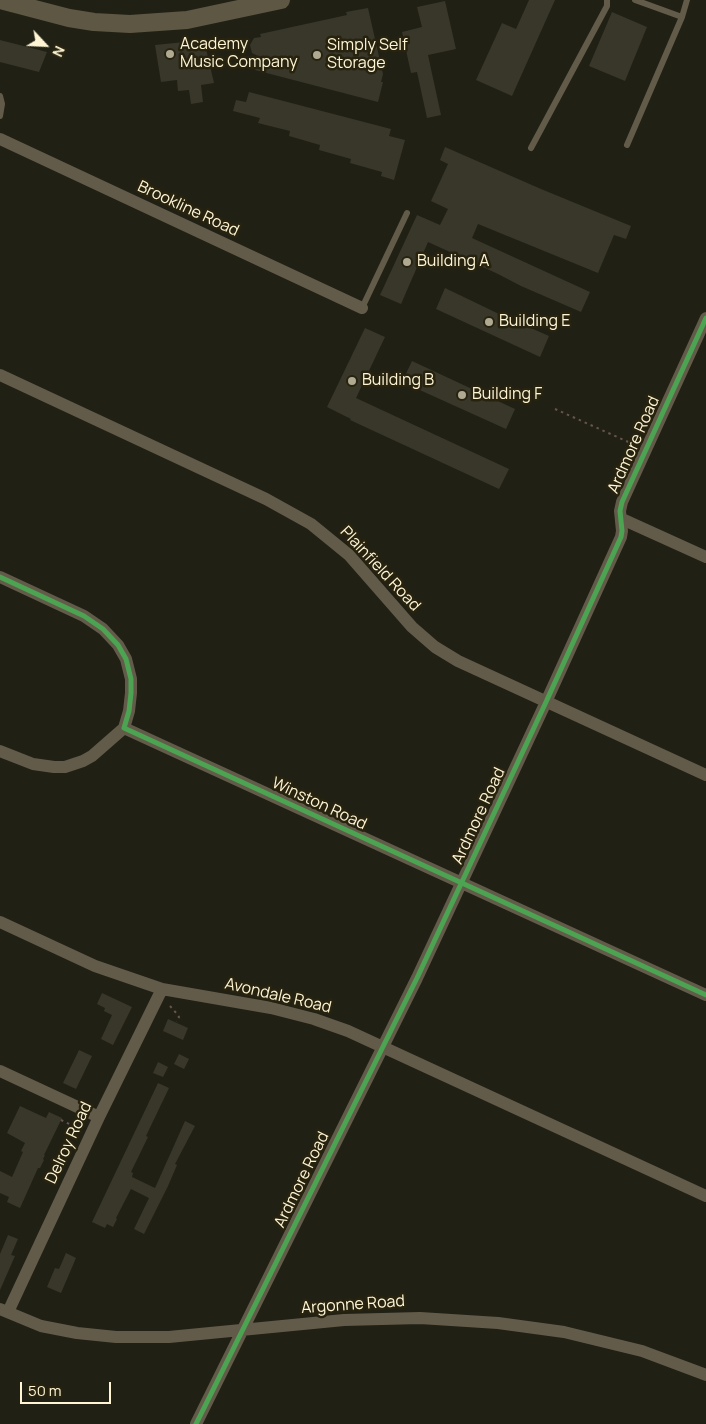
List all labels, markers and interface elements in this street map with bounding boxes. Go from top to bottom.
north arrow [20,20,70,70]
place label: Academy Music Company [180,35,298,73]
place label: Simply Self Storage [327,36,408,74]
text: N [48,43,70,60]
marker: Academy Music Company [164,48,176,60]
marker: Simply Self Storage [311,49,323,61]
street label: Brookline Road [134,177,242,241]
place label: Building A [417,252,489,272]
marker: Building A [401,256,413,268]
place label: Building E [499,312,570,332]
marker: Building E [483,316,495,328]
place label: Building B [362,371,434,391]
marker: Building B [346,375,358,387]
place label: Building F [472,385,542,405]
marker: Building F [456,389,468,401]
street label: Ardmore Road [604,393,664,497]
street label: Plainfield Road [336,523,424,615]
street label: Ardmore Road [448,765,510,867]
street label: Winston Road [269,774,369,834]
street label: Avondale Road [223,974,333,1018]
street label: Delroy Road [42,1099,96,1187]
street label: Ardmore Road [271,1129,333,1231]
street label: Argonne Road [300,1292,406,1318]
scale bar [22,1372,114,1404]
text: 50 m [28,1380,62,1401]

